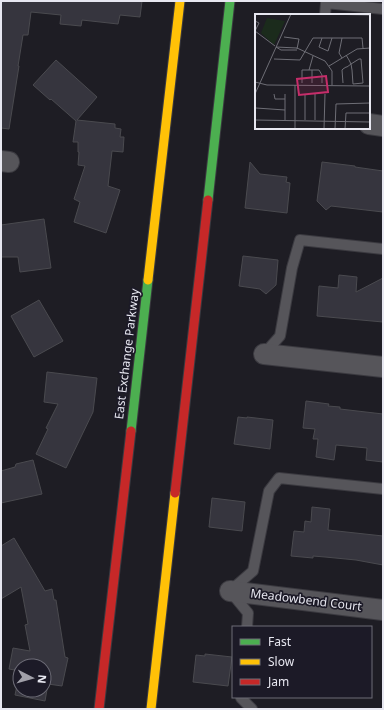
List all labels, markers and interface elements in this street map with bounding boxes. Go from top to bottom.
inset map [255,14,370,129]
street label: East Exchange Parkway [110,287,143,420]
street label: Meadowbend Court [250,584,363,615]
legend [232,626,372,698]
text: Fast [268,633,292,650]
text: Slow [268,653,295,670]
north arrow [12,658,52,698]
text: Jam [267,673,289,690]
text: N [35,674,50,684]

